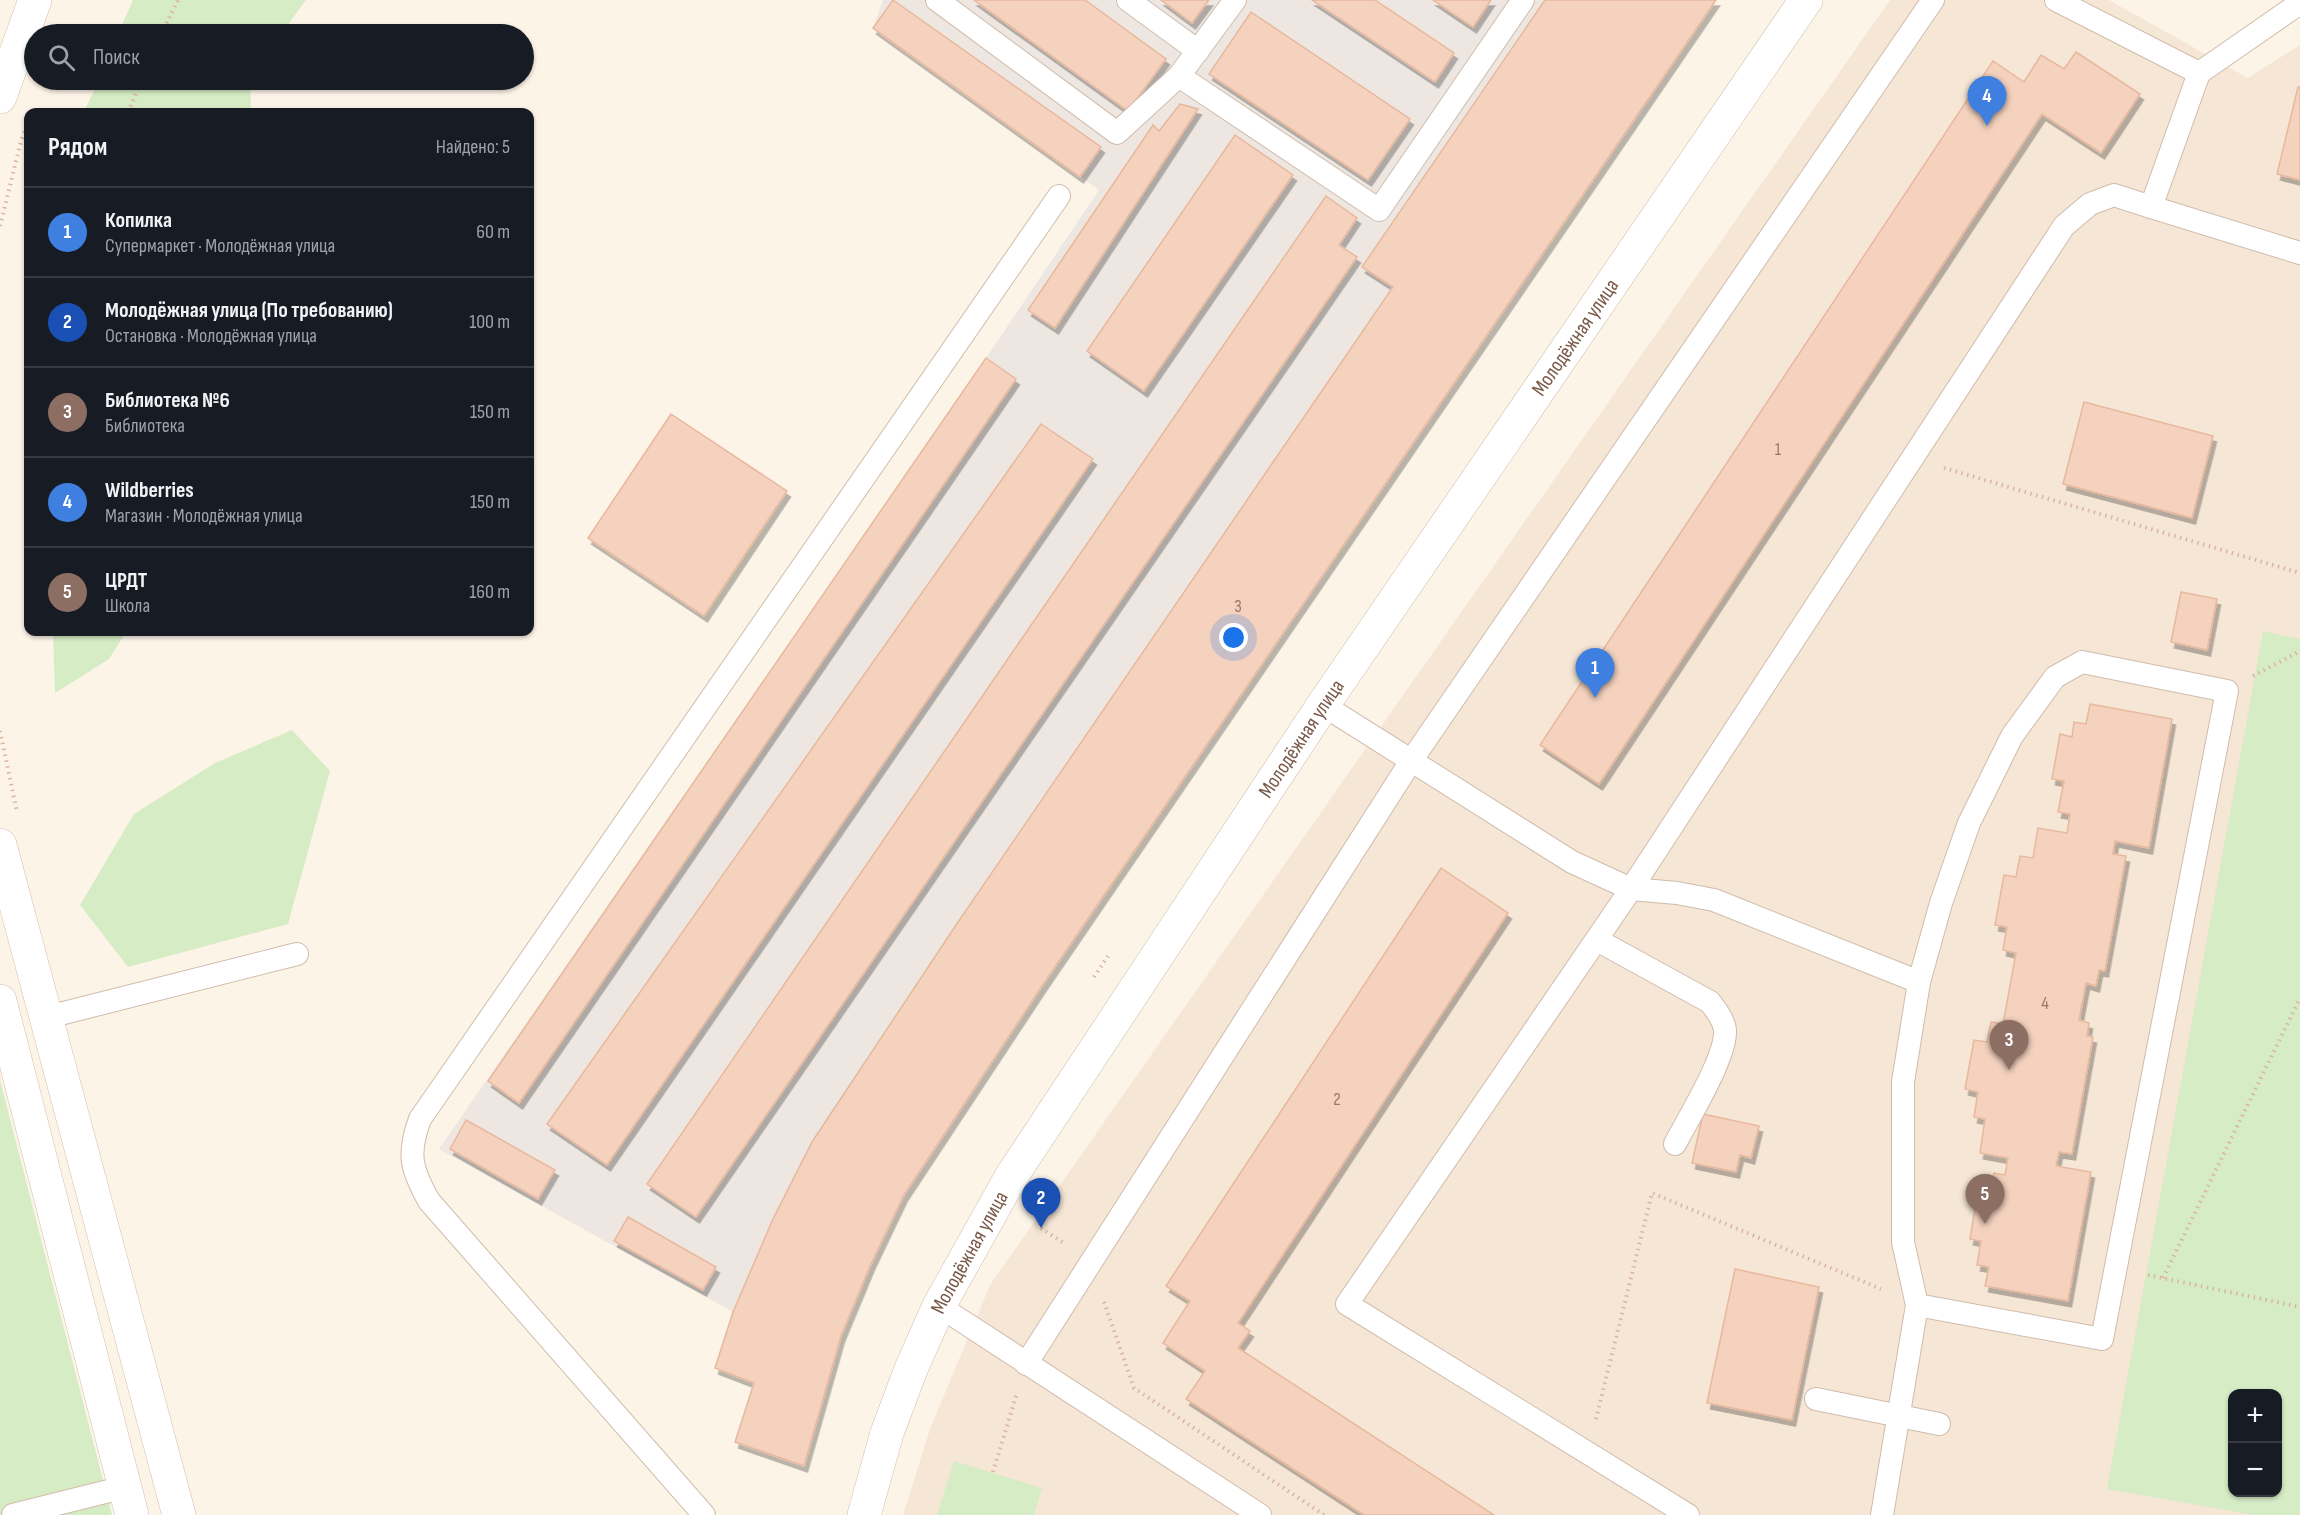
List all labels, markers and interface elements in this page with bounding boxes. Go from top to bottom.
search box [24,24,534,90]
icon: search [45,41,78,74]
text: Поиск [93,44,139,71]
pin: 4 [1968,76,2006,126]
text: Рядом [48,132,107,163]
text: Найдено: 5 [436,135,510,159]
text: Копилка [105,207,172,234]
text: 1 [64,220,71,244]
text: 60 m [476,220,510,244]
text: Супермаркет · Молодёжная улица [105,234,335,258]
street label: Молодёжная улица [1526,274,1624,400]
text: Молодёжная улица (По требованию) [105,297,393,324]
text: 2 [63,310,72,334]
text: 100 m [469,310,510,334]
text: Остановка · Молодёжная улица [105,324,317,348]
text: Библиотека №6 [105,387,230,414]
text: 3 [63,400,72,424]
text: 150 m [470,400,510,424]
text: Библиотека [105,414,185,438]
house number: 1 [1775,439,1782,460]
text: Wildberries [105,477,194,504]
text: 4 [63,490,72,514]
text: 150 m [470,490,510,514]
text: Магазин · Молодёжная улица [105,504,303,528]
text: ЦРДТ [105,567,147,594]
text: 5 [63,580,72,604]
text: 160 m [469,580,510,604]
text: Школа [105,594,150,618]
house number: 3 [1234,596,1242,617]
your location [1219,623,1248,652]
pin: 1 [1576,648,1614,698]
street label: Молодёжная улица [1253,675,1349,802]
house number: 4 [2041,993,2049,1014]
pin: 3 [1990,1020,2028,1070]
house number: 2 [1333,1089,1341,1110]
pin: 5 [1966,1174,2004,1224]
pin: 2 [1022,1178,1060,1228]
street label: Молодёжная улица [925,1187,1013,1317]
map controls [2228,1389,2282,1497]
button: + [2228,1389,2282,1443]
button: − [2228,1443,2282,1497]

